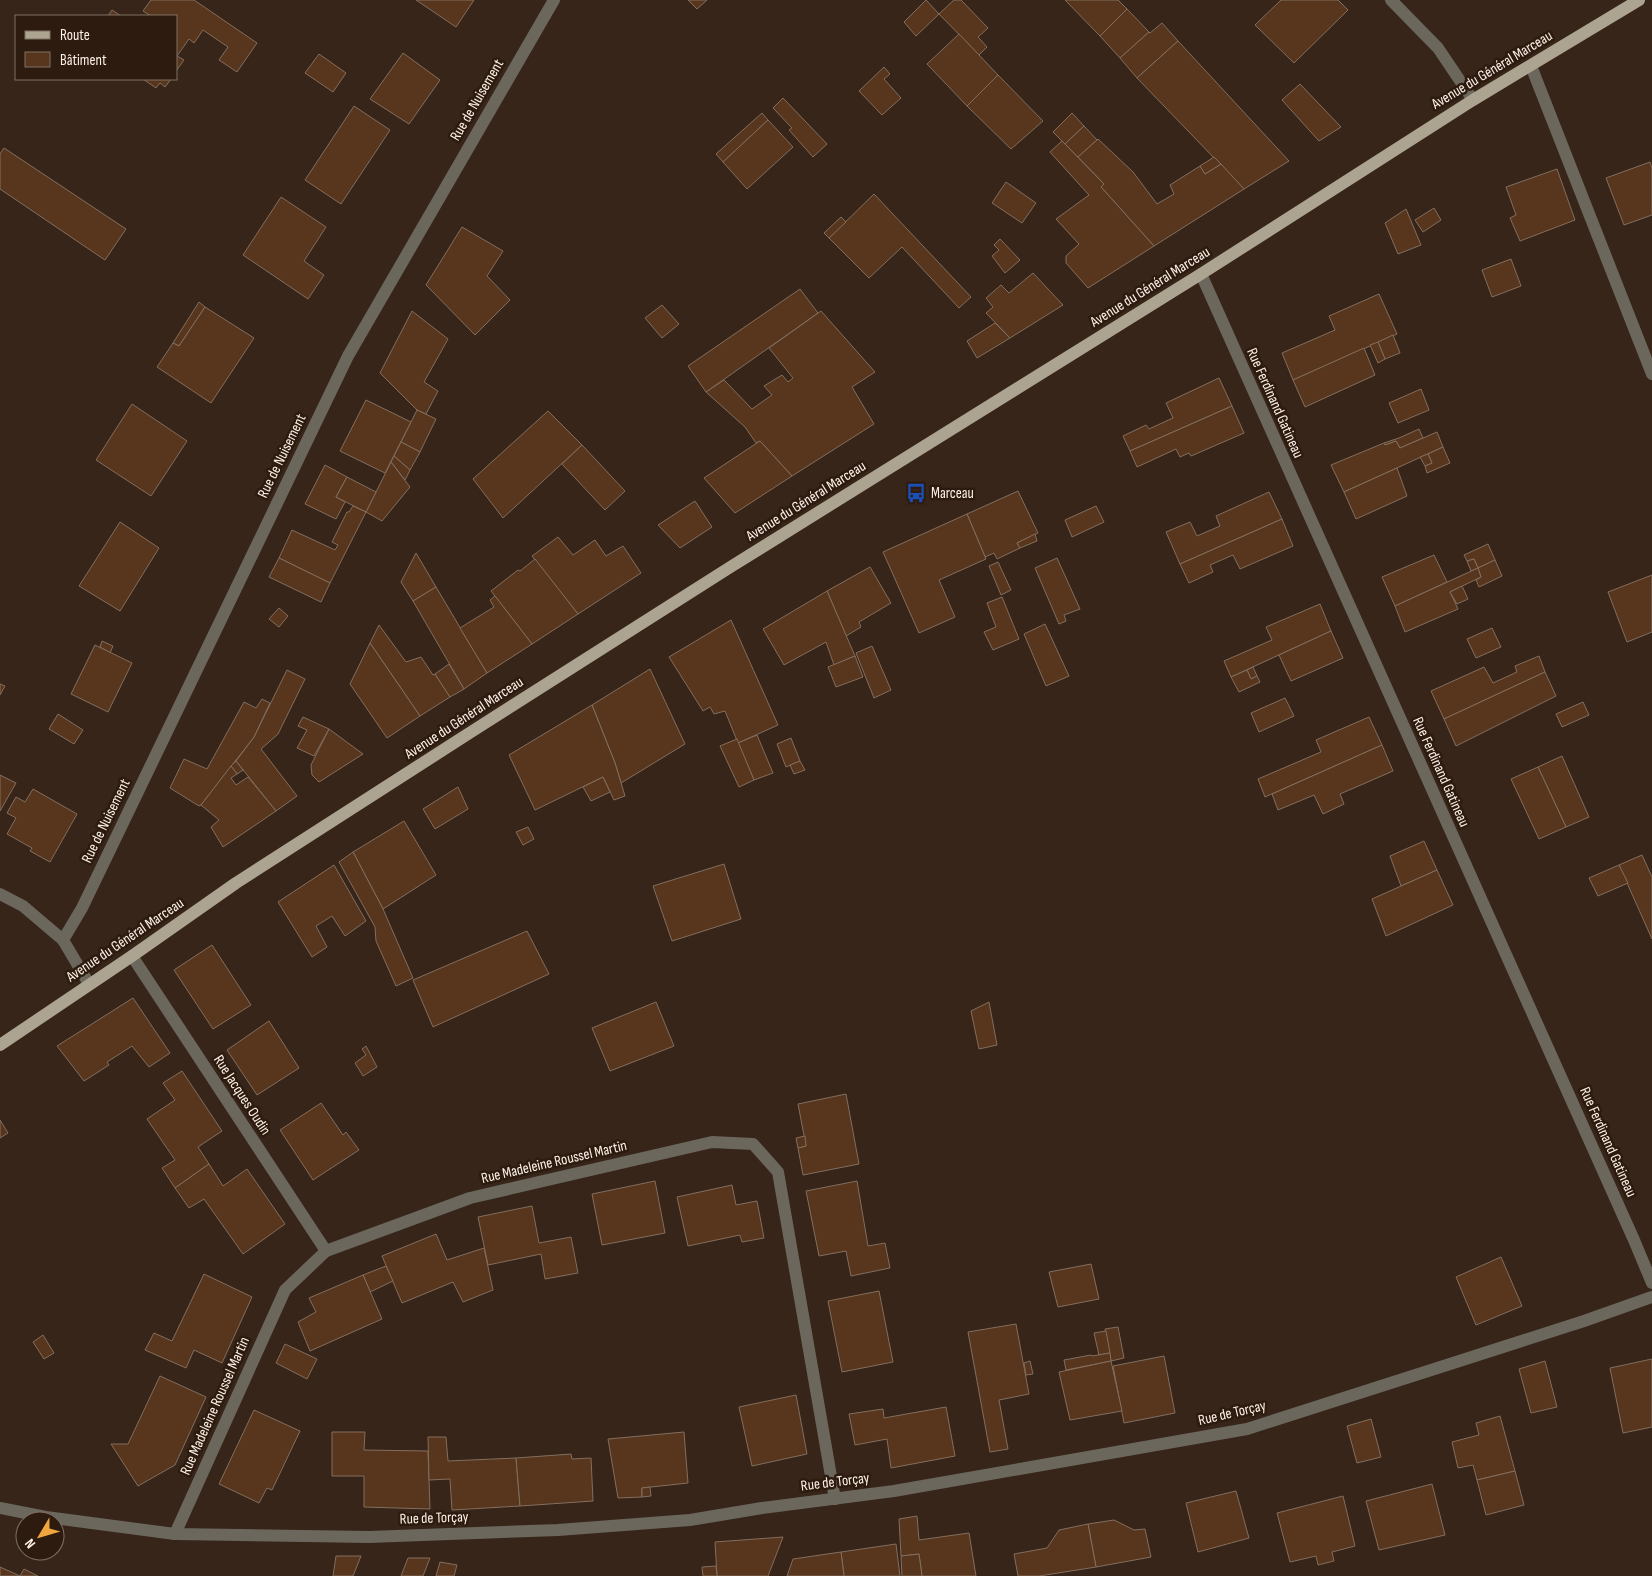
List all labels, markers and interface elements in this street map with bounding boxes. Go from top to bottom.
legend [15,15,178,80]
text: Route [60,26,90,45]
street label: Avenue du Général Marceau [1427,26,1556,114]
text: Bâtiment [60,51,107,70]
street label: Rue de Nuisement [446,55,508,144]
street label: Avenue du Général Marceau [1086,242,1213,332]
street label: Rue Ferdinand Gatineau [1242,345,1308,461]
street label: Rue de Nuisement [253,410,311,501]
street label: Avenue du Général Marceau [742,456,869,546]
bus stop icon: Marceau [905,482,927,504]
place label: Marceau [931,484,974,503]
street label: Avenue du Général Marceau [400,673,527,764]
street label: Rue Ferdinand Gatineau [1408,714,1474,830]
street label: Rue de Nuisement [77,775,135,866]
street label: Avenue du Général Marceau [62,894,187,987]
street label: Rue Jacques Oudin [209,1051,275,1139]
street label: Rue Ferdinand Gatineau [1575,1084,1641,1200]
street label: Rue Madeleine Roussel Martin [479,1136,629,1188]
street label: Rue Madeleine Roussel Martin [176,1334,254,1478]
street label: Rue de Torçay [1196,1396,1268,1430]
street label: Rue de Torçay [800,1468,871,1496]
street label: Rue de Torçay [399,1507,469,1529]
north arrow [15,1511,65,1561]
text: N [21,1536,39,1552]

